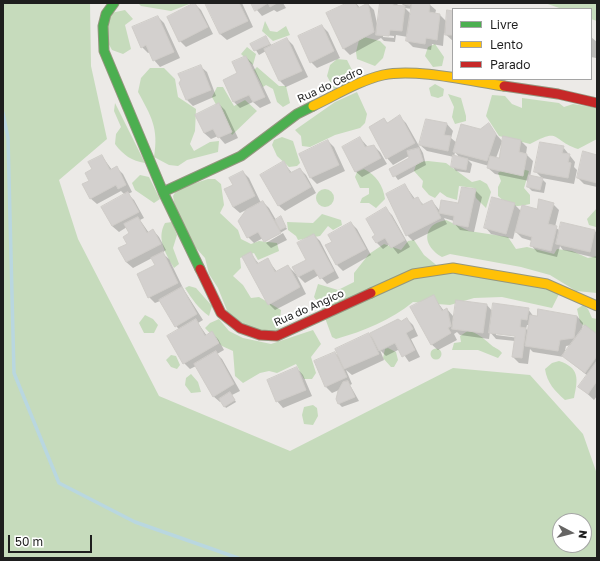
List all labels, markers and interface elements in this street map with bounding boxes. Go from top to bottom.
legend [452,8,592,80]
text: Livre [490,17,518,32]
text: Lento [490,37,523,52]
text: Parado [490,57,530,72]
street label: Rua do Cedro [295,64,365,106]
street label: Rua do Angico [272,287,346,329]
north arrow [552,513,592,553]
scale bar [10,527,94,553]
text: N [576,529,590,539]
text: 50 m [15,534,43,549]

